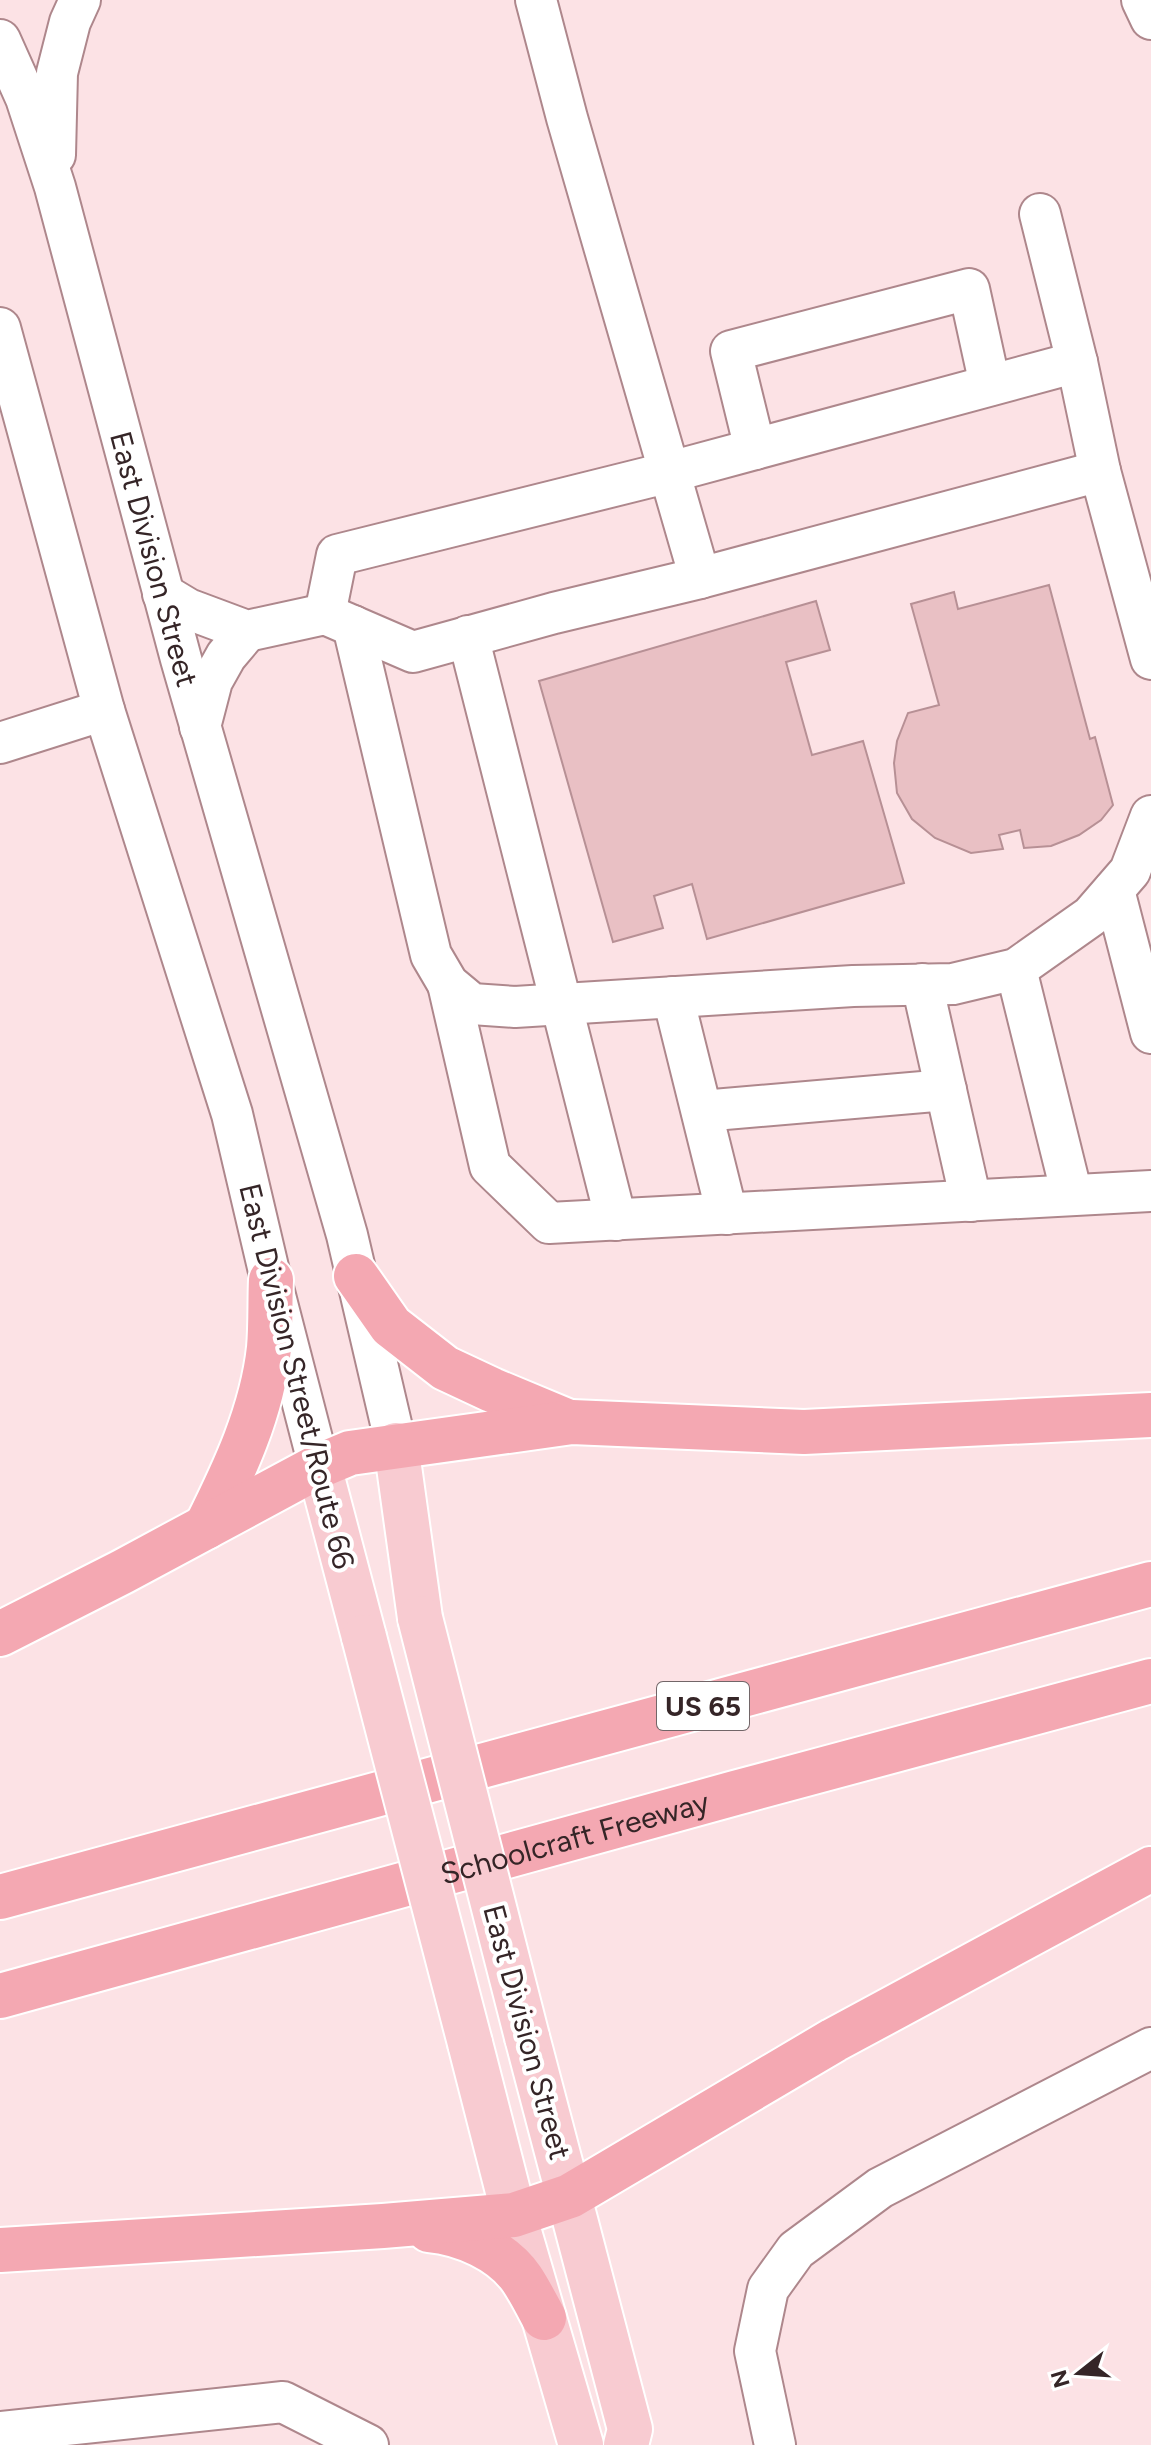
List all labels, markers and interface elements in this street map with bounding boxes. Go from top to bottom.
street label: East Division Street [103,427,206,691]
street label: East Division Street/Route 66 [231,1179,363,1573]
road number: US 65 [657,1682,749,1730]
street label: Schoolcraft Freeway [436,1783,713,1892]
street label: East Division Street [475,1900,579,2164]
north arrow [1039,2333,1119,2413]
text: N [1045,2367,1076,2391]

